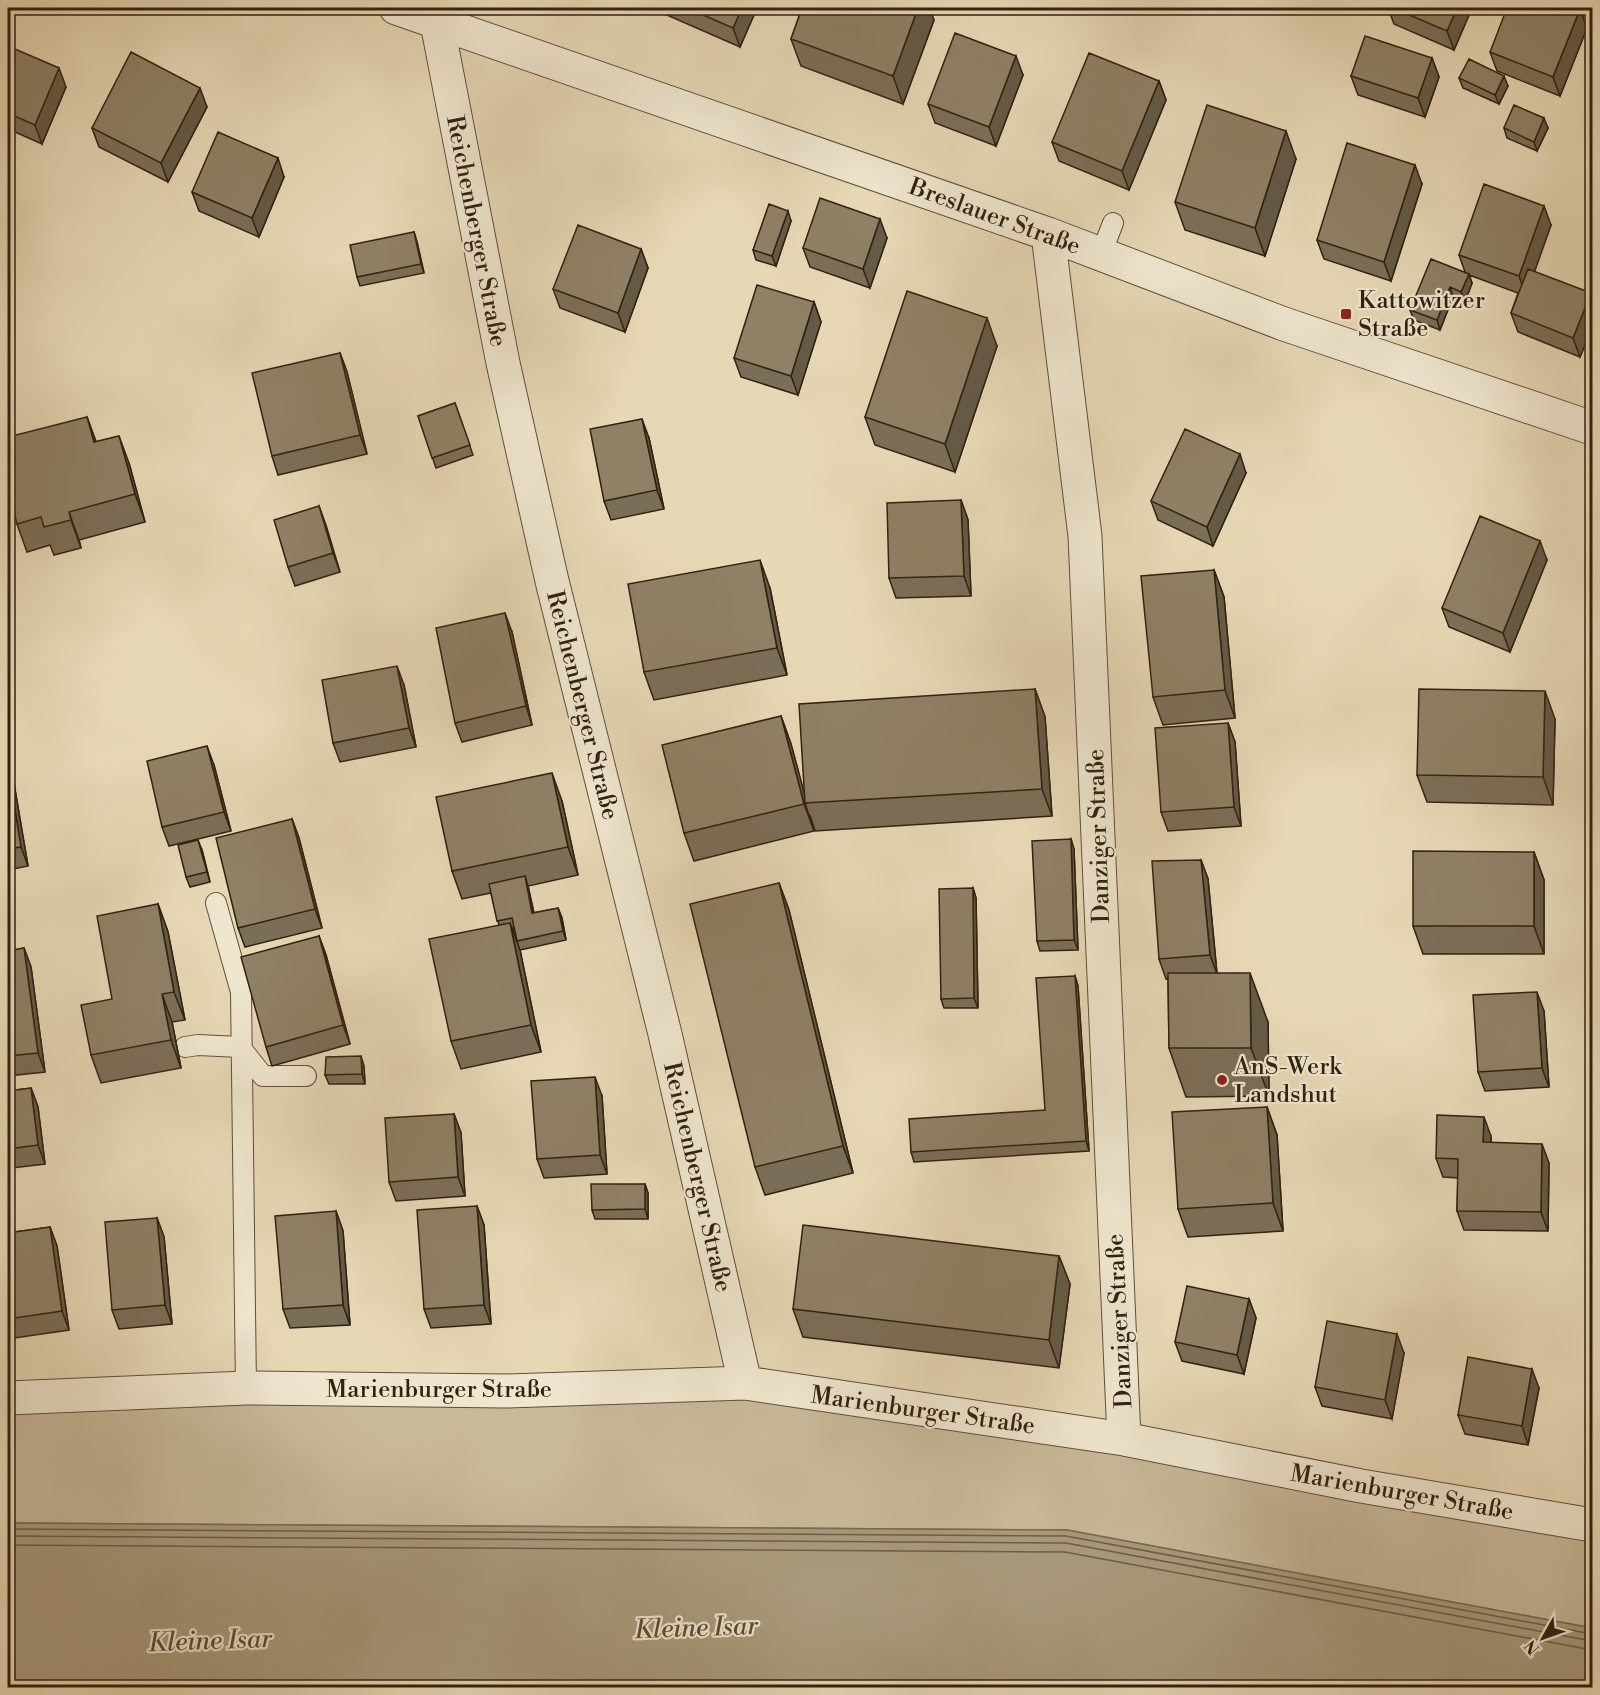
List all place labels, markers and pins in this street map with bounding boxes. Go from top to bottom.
place label: Kattowitzer Straße [1358,286,1485,344]
marker: Kattowitzer Straße [1339,307,1353,321]
place label: AnS-Werk Landshut [1233,1052,1343,1110]
marker: AnS-Werk Landshut [1215,1073,1229,1087]

